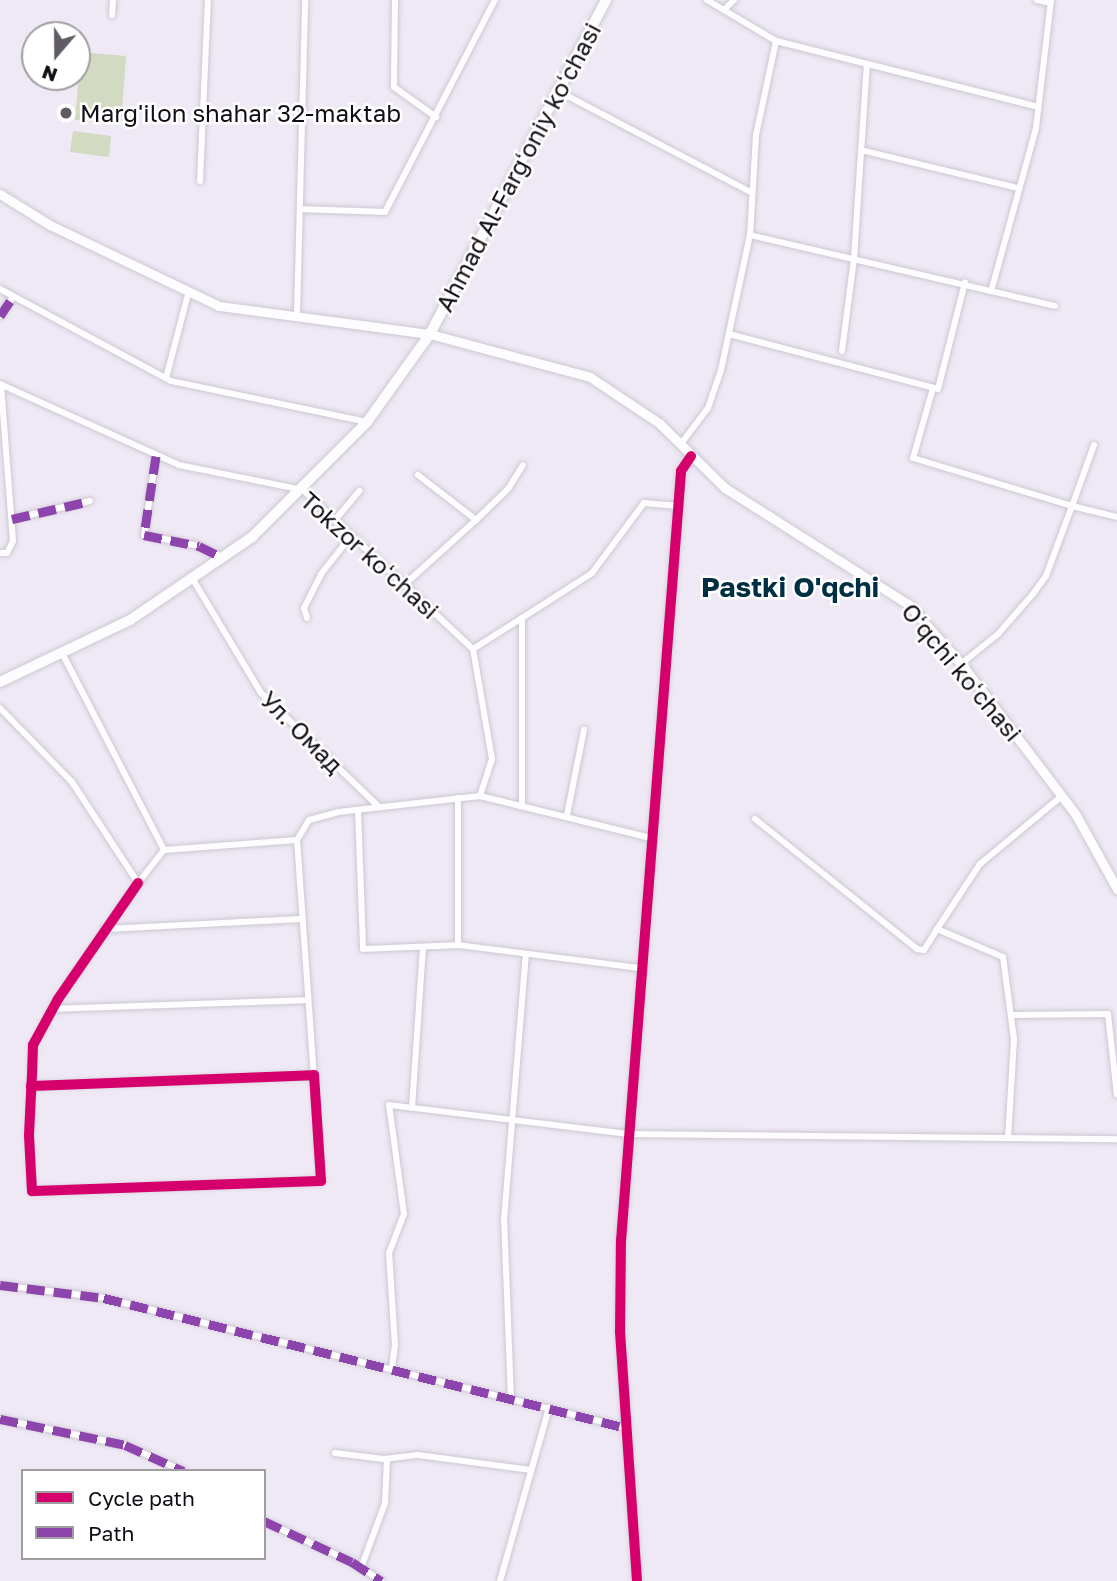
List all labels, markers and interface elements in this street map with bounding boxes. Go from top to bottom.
street label: Ahmad Al-Fargʻoniy koʻchasi [430,18,606,316]
north arrow [21,21,91,91]
text: N [39,61,60,88]
place label: Marg'ilon shahar 32-maktab [80,99,401,127]
marker: Marg'ilon shahar 32-maktab [58,105,74,121]
street label: Tokzor koʻchasi [295,485,445,625]
district label: Pastki O'qchi [701,570,879,604]
street label: Oʻqchi koʻchasi [896,597,1028,747]
street label: Ул. Омад [255,685,349,779]
legend [21,1469,266,1560]
text: Cycle path [88,1485,195,1511]
text: Path [88,1520,135,1546]

